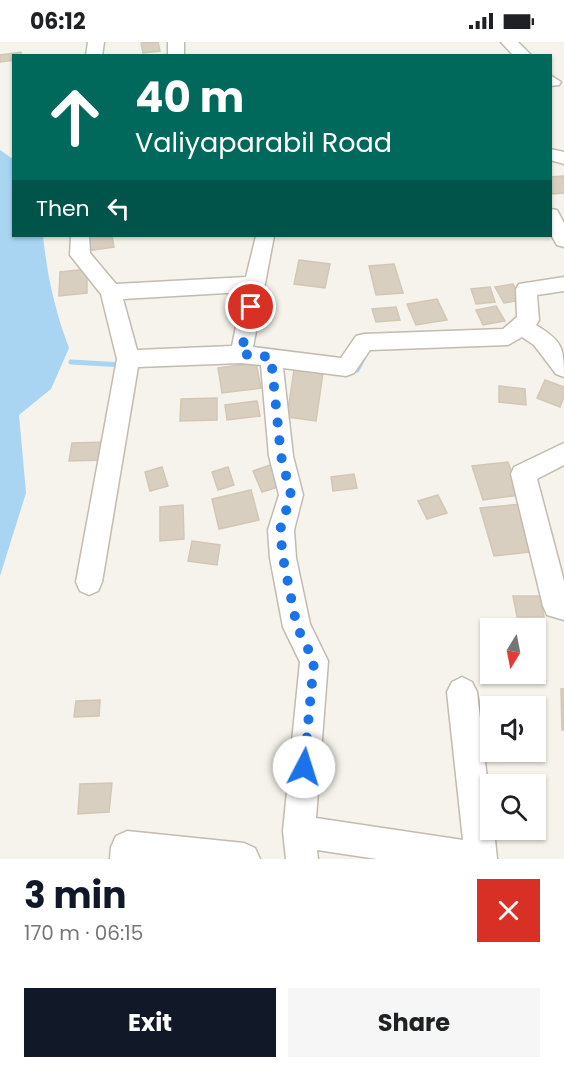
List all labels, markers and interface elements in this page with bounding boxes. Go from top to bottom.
text: 06:12 [30,6,85,37]
text: 40 m [135,68,244,127]
icon: ahead [36,78,114,156]
text: Valiyaparabil Road [135,124,392,161]
icon: left [102,192,135,225]
text: Then [36,193,90,224]
pin [225,281,276,332]
icon: arrive [234,290,267,323]
north arrow [480,618,546,684]
map controls [480,618,546,840]
button: sound [480,696,546,762]
position arrow [272,735,336,799]
button: search [480,774,546,840]
text: 3 min [24,870,126,921]
button: close [477,879,540,942]
text: 170 m · 06:15 [24,919,143,947]
button: Exit [24,988,276,1057]
button: Share [288,988,540,1057]

